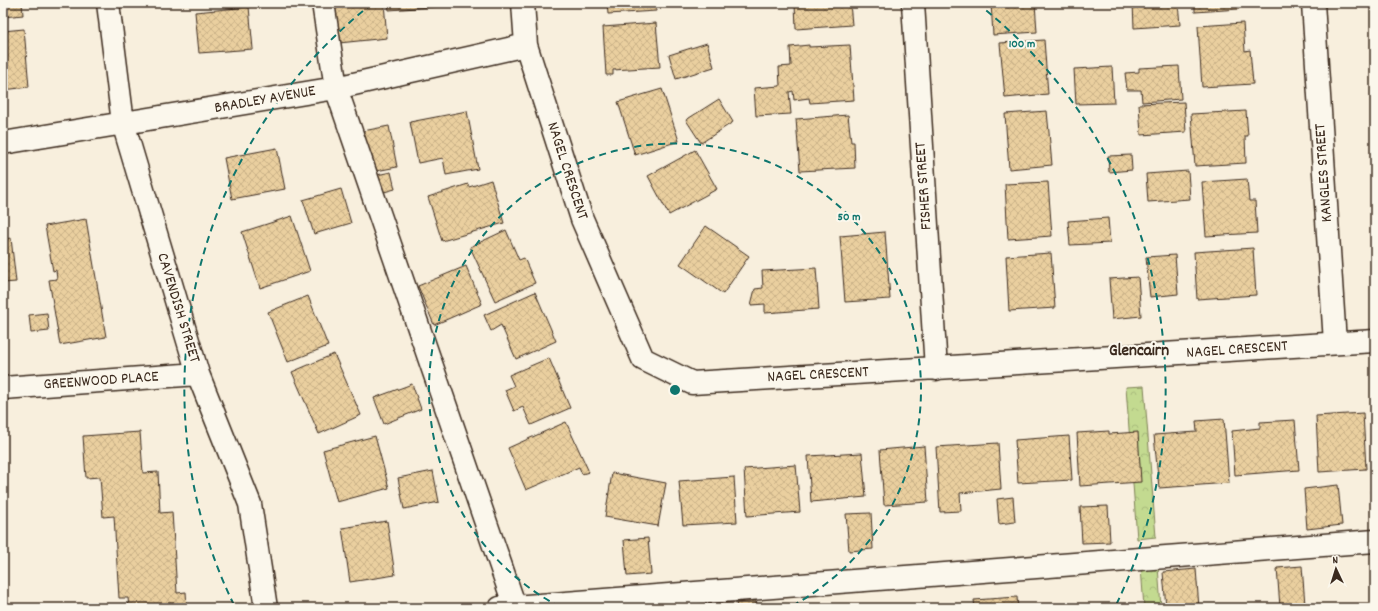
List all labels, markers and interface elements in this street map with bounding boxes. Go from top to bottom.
text: 100 m [1009,36,1035,53]
street label: BRADLEY AVENUE [213,80,318,120]
street label: NAGEL CRESCENT [540,119,594,223]
street label: KANGLES STREET [1309,122,1339,223]
street label: FISHER STREET [909,141,939,231]
text: 50 m [837,209,861,226]
street label: CAVENDISH STREET [150,250,206,366]
street label: NAGEL CRESCENT [1185,335,1289,365]
district label: Glencairn [1109,340,1169,364]
street label: NAGEL CRESCENT [767,361,870,389]
street label: GREENWOOD PLACE [43,365,160,397]
centre of rings [668,383,682,397]
north arrow [1316,549,1356,589]
text: N [1332,553,1339,569]

